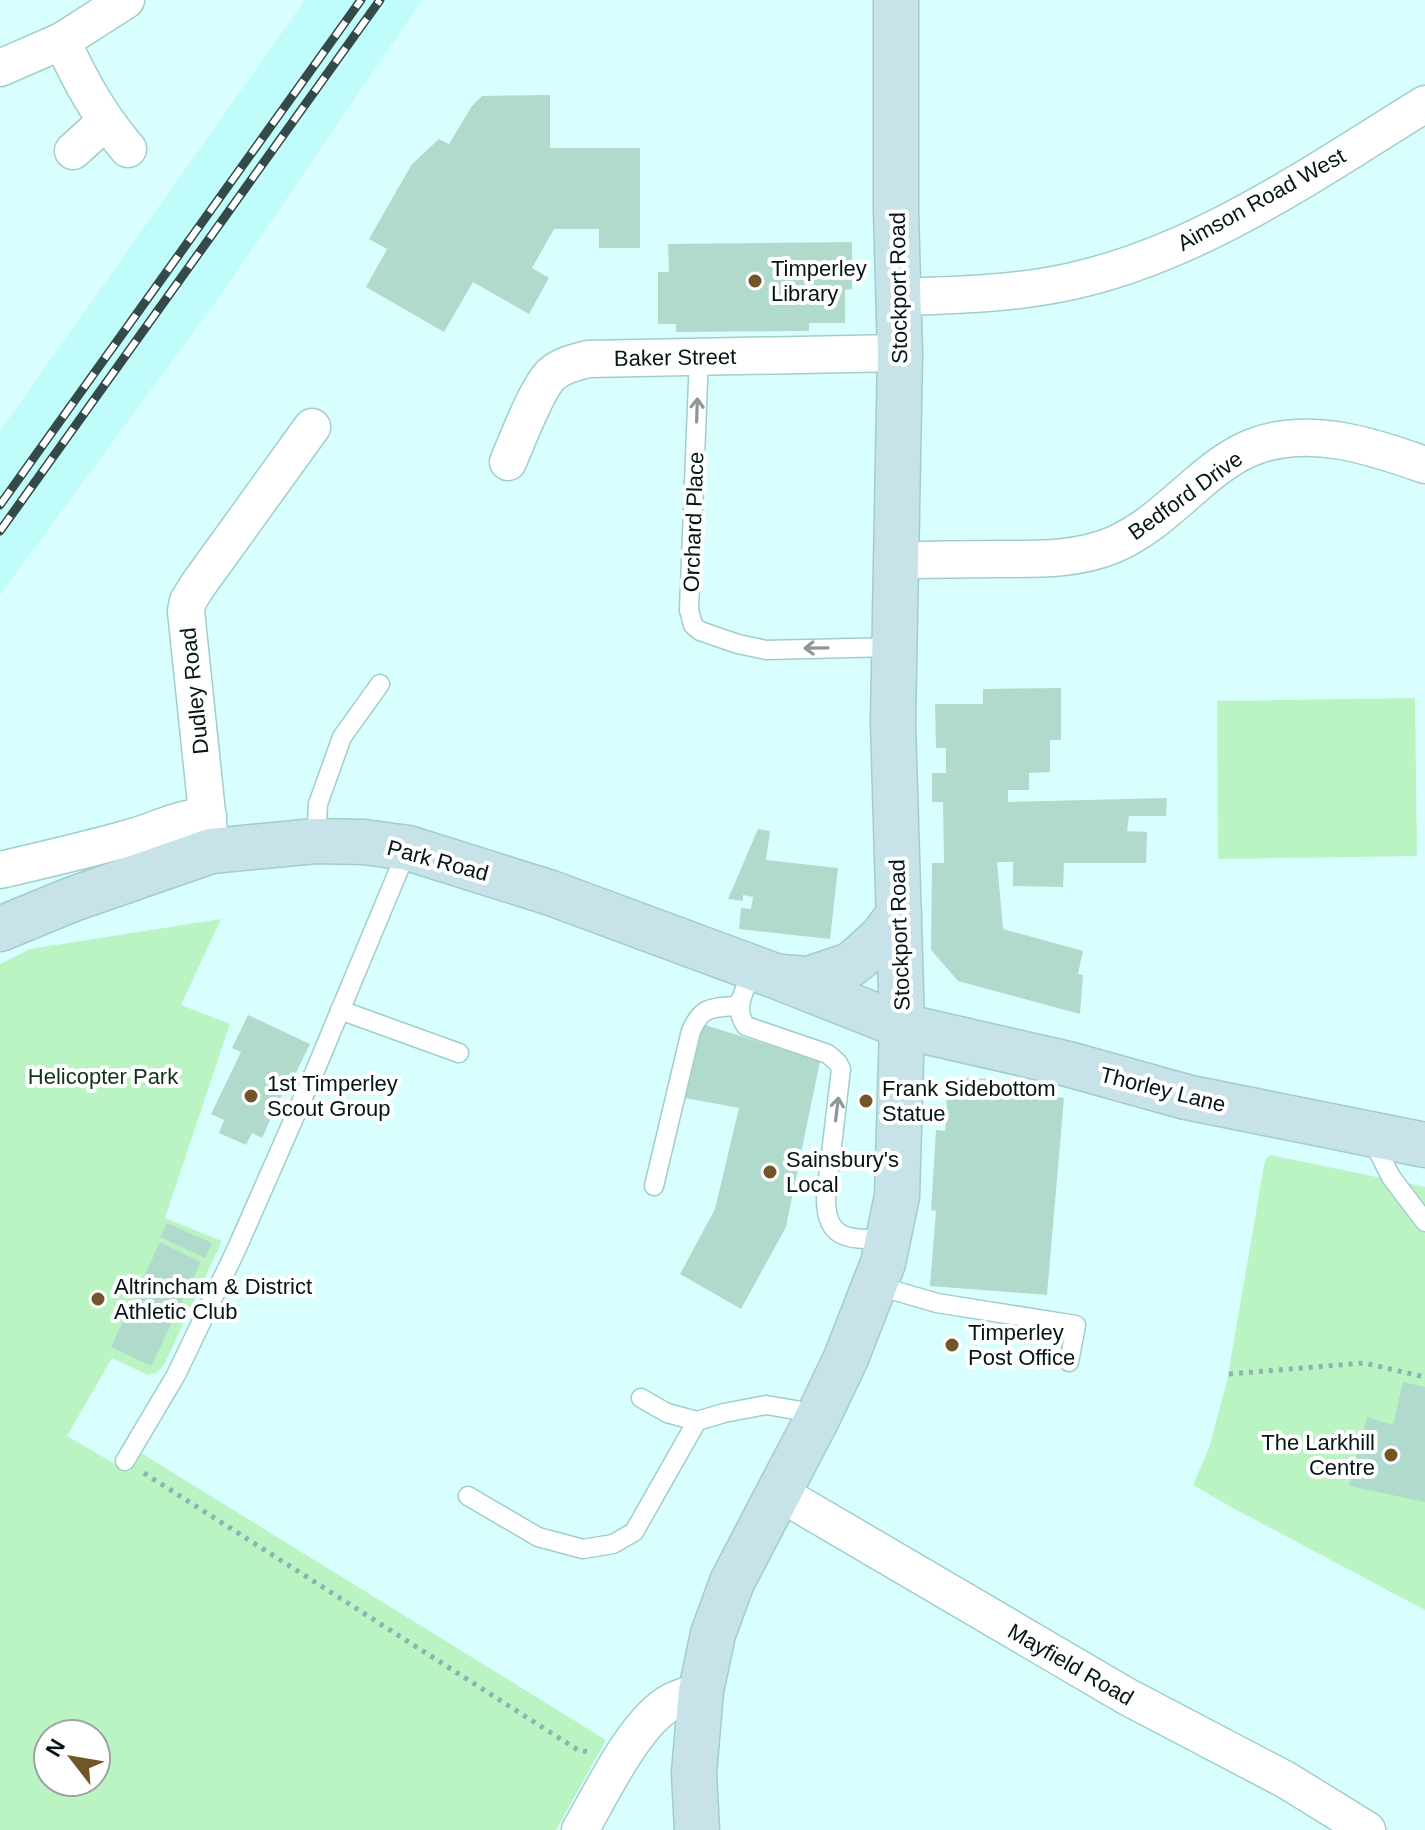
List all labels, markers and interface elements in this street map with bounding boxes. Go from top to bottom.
street label: Aimson Road West [1173,143,1349,256]
street label: Stockport Road [885,212,912,364]
place label: Timperley Library [771,256,867,306]
marker: Timperley Library [746,272,764,290]
street label: Baker Street [614,344,736,371]
one-way arrow [690,397,705,424]
street label: Bedford Drive [1124,446,1247,545]
street label: Orchard Place [679,451,708,593]
street label: Dudley Road [175,626,214,755]
one-way arrow [803,640,830,656]
street label: Park Road [384,835,491,886]
street label: Stockport Road [884,859,915,1011]
street label: Thorley Lane [1098,1062,1228,1117]
park label: Helicopter Park [28,1064,179,1089]
place label: 1st Timperley Scout Group [267,1071,398,1121]
place label: Frank Sidebottom Statue [882,1076,1056,1126]
marker: 1st Timperley Scout Group [242,1087,260,1105]
marker: Frank Sidebottom Statue [857,1092,875,1110]
one-way arrow [830,1097,845,1122]
place label: Sainsbury's Local [786,1147,899,1197]
marker: Sainsbury's Local [761,1163,779,1181]
place label: Altrincham & District Athletic Club [114,1274,312,1324]
marker: Altrincham & District Athletic Club [89,1290,107,1308]
place label: Timperley Post Office [968,1320,1075,1370]
marker: Timperley Post Office [943,1336,961,1354]
place label: The Larkhill Centre [1261,1430,1375,1480]
marker: The Larkhill Centre [1382,1446,1400,1464]
street label: Mayfield Road [1004,1618,1138,1710]
north arrow [32,1718,112,1798]
text: N [40,1735,70,1761]

